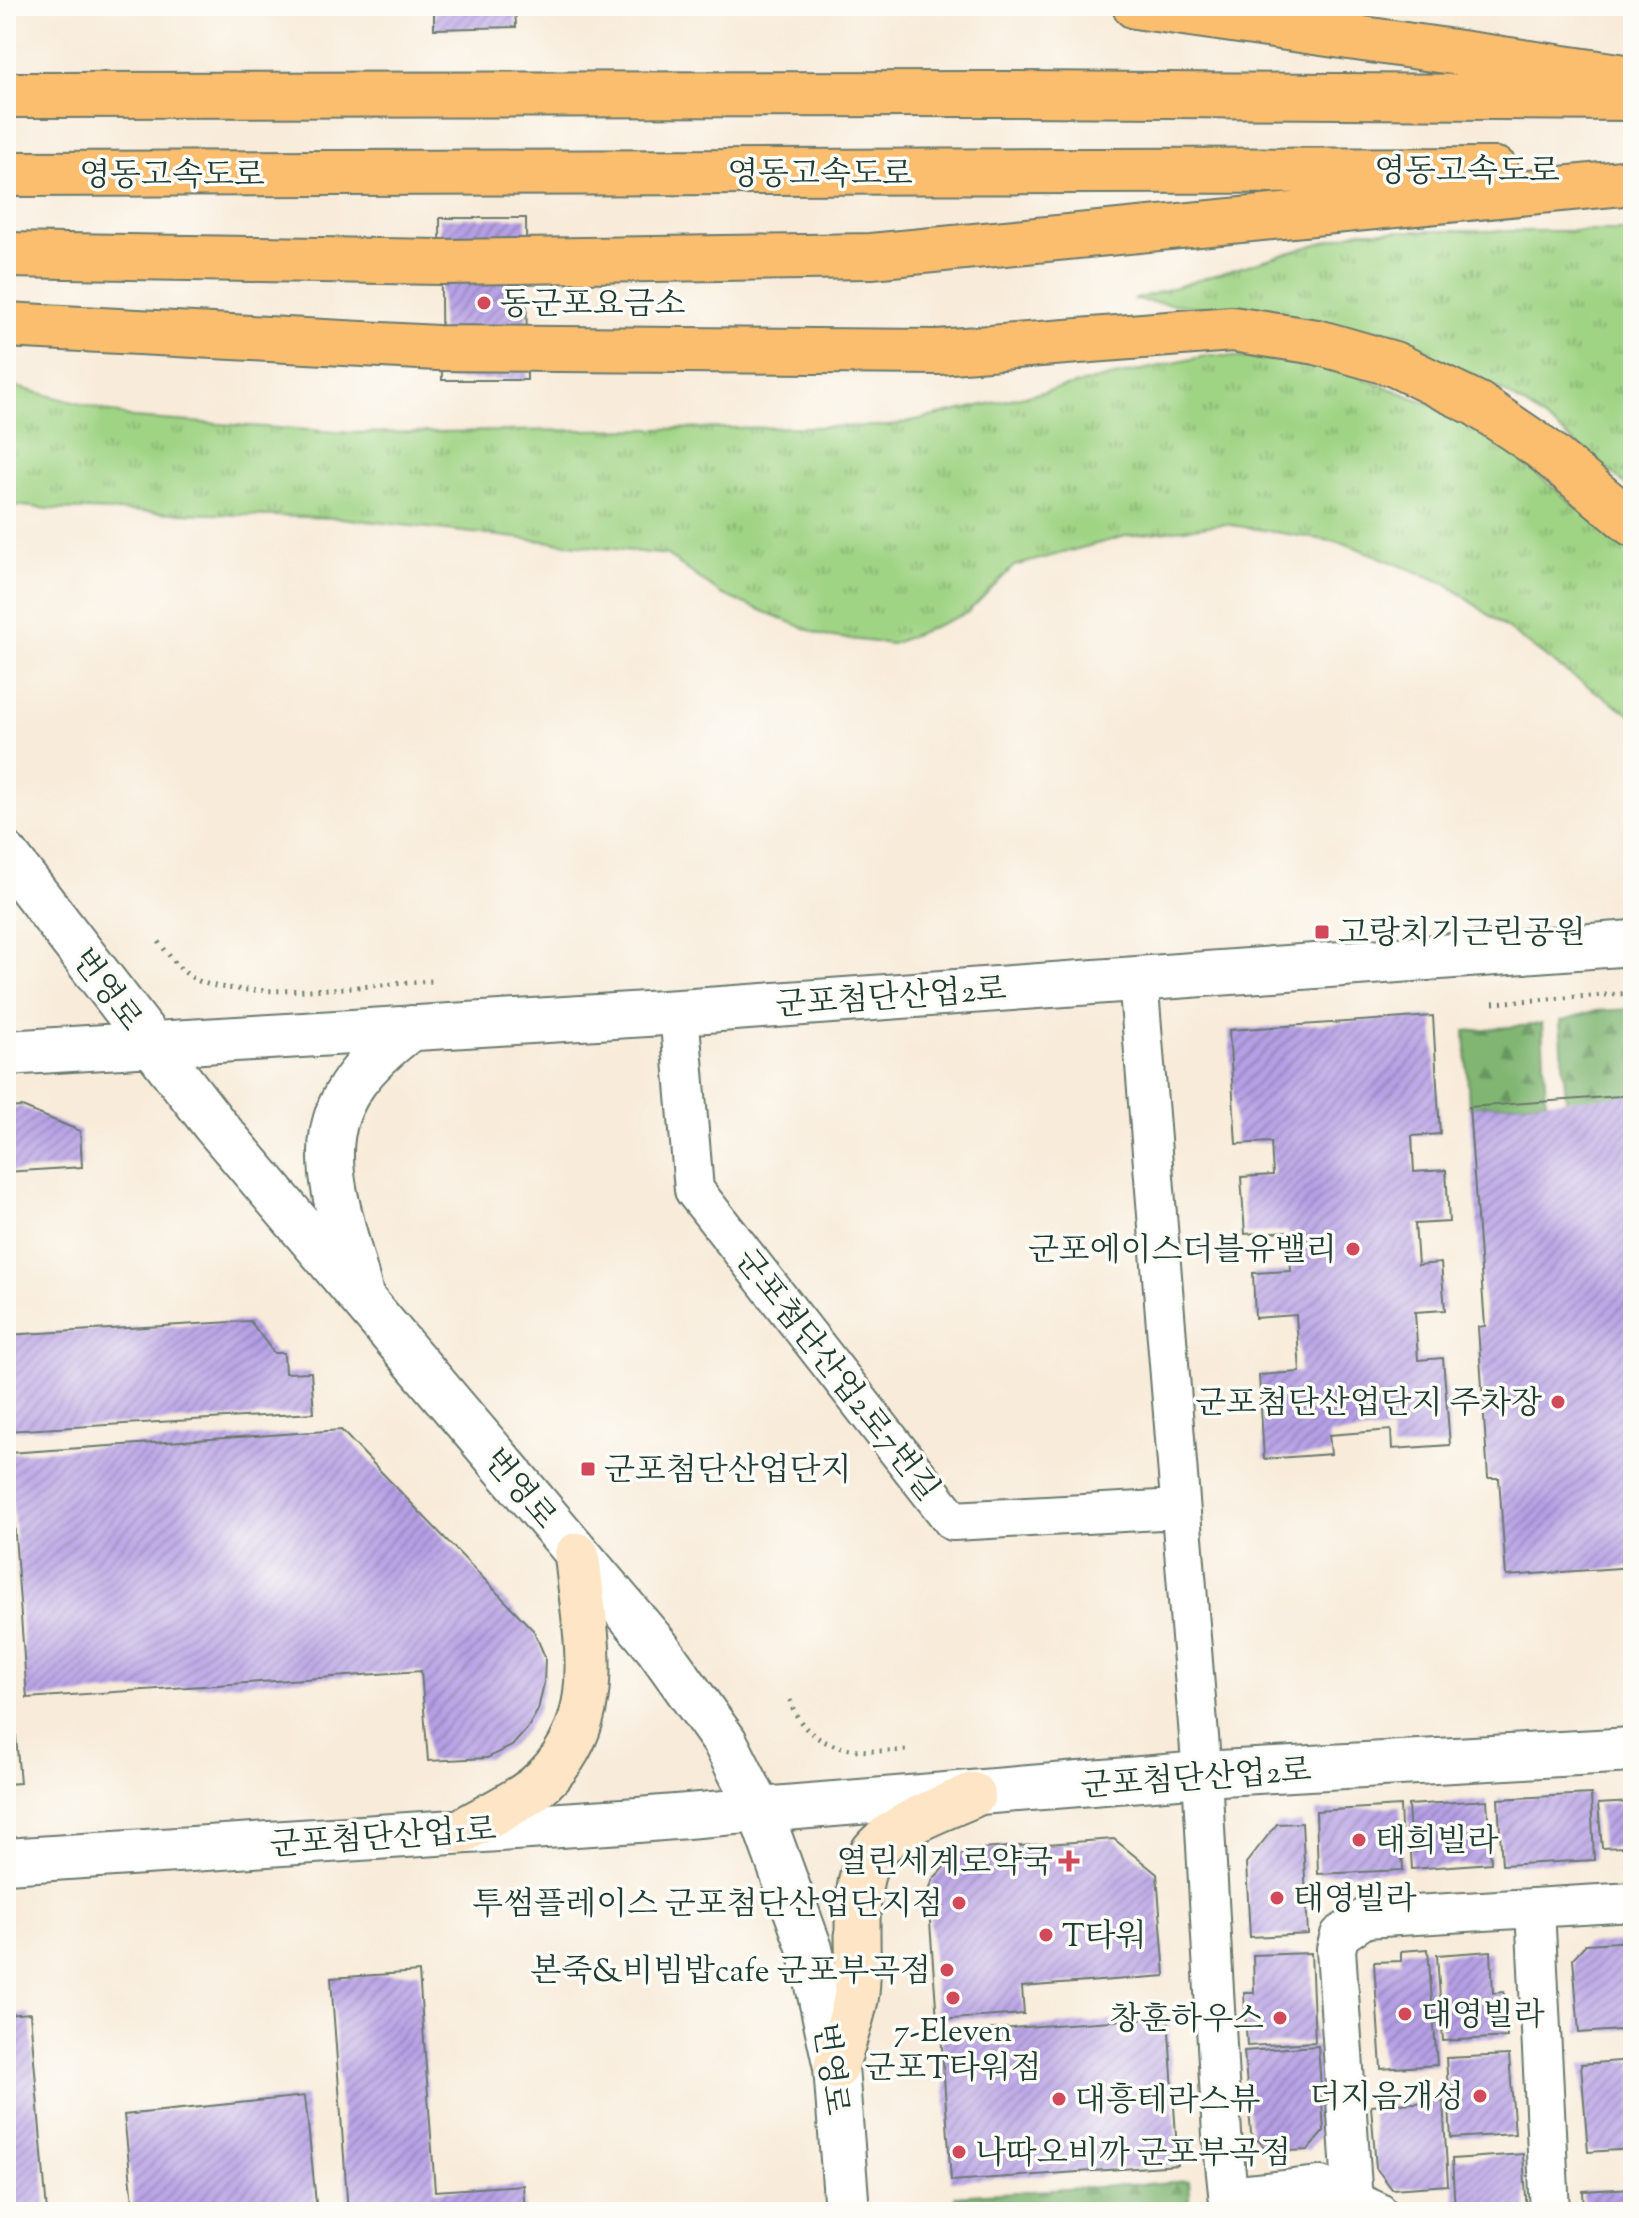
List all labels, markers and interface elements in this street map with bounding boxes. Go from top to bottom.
street label: 영동고속도로 [1374,150,1560,196]
street label: 영동고속도로 [727,153,913,199]
street label: 영동고속도로 [79,154,265,200]
place label: 동군포요금소 [500,283,686,329]
marker: 동군포요금소 [475,294,493,312]
place label: 고랑치기근린공원 [1338,912,1585,958]
marker: 고랑치기근린공원 [1313,923,1331,941]
street label: 번영로 [59,940,152,1042]
street label: 군포첨단산업2로 [774,968,1008,1030]
place label: 군포에이스더블유밸리 [1028,1229,1337,1275]
street label: 군포첨단산업2로7번길 [722,1240,949,1512]
marker: 군포에이스더블유밸리 [1344,1240,1362,1258]
place label: 군포첨단산업단지 주차장 [1195,1382,1542,1428]
marker: 군포첨단산업단지 주차장 [1549,1393,1567,1411]
street label: 번영로 [471,1440,566,1540]
place label: 군포첨단산업단지 [604,1449,851,1495]
marker: 군포첨단산업단지 [579,1460,597,1478]
street label: 군포첨단산업2로 [1079,1749,1313,1811]
street label: 군포첨단산업1로 [268,1808,498,1870]
place label: 태희빌라 [1375,1820,1499,1866]
marker: 태희빌라 [1350,1831,1368,1849]
place label: 열린세계로약국 [837,1841,1053,1887]
marker: 열린세계로약국 [1060,1852,1078,1870]
place label: 태영빌라 [1293,1878,1417,1924]
place label: 투썸플레이스 군포첨단산업단지점 [473,1883,943,1929]
marker: 태영빌라 [1268,1889,1286,1907]
marker: 투썸플레이스 군포첨단산업단지점 [950,1894,968,1912]
place label: T타워 [1062,1915,1146,1961]
marker: T타워 [1037,1926,1055,1944]
place label: 본죽&비빔밥cafe 군포부곡점 [530,1950,931,1996]
marker: 본죽&비빔밥cafe 군포부곡점 [938,1961,956,1979]
marker: 7-Eleven 군포T타워점 [944,1989,962,2007]
place label: 대영빌라 [1421,1994,1545,2040]
place label: 창훈하우스 [1109,1998,1264,2044]
marker: 대영빌라 [1396,2005,1414,2023]
marker: 창훈하우스 [1271,2009,1289,2027]
place label: 7-Eleven 군포T타워점 [864,2010,1042,2093]
street label: 번영로 [800,2020,858,2119]
place label: 더지음개성 [1309,2076,1464,2122]
place label: 대흥테라스뷰 [1075,2079,1261,2125]
marker: 더지음개성 [1471,2087,1489,2105]
marker: 대흥테라스뷰 [1050,2090,1068,2108]
place label: 나따오비까 군포부곡점 [975,2132,1291,2178]
marker: 나따오비까 군포부곡점 [950,2143,968,2161]

